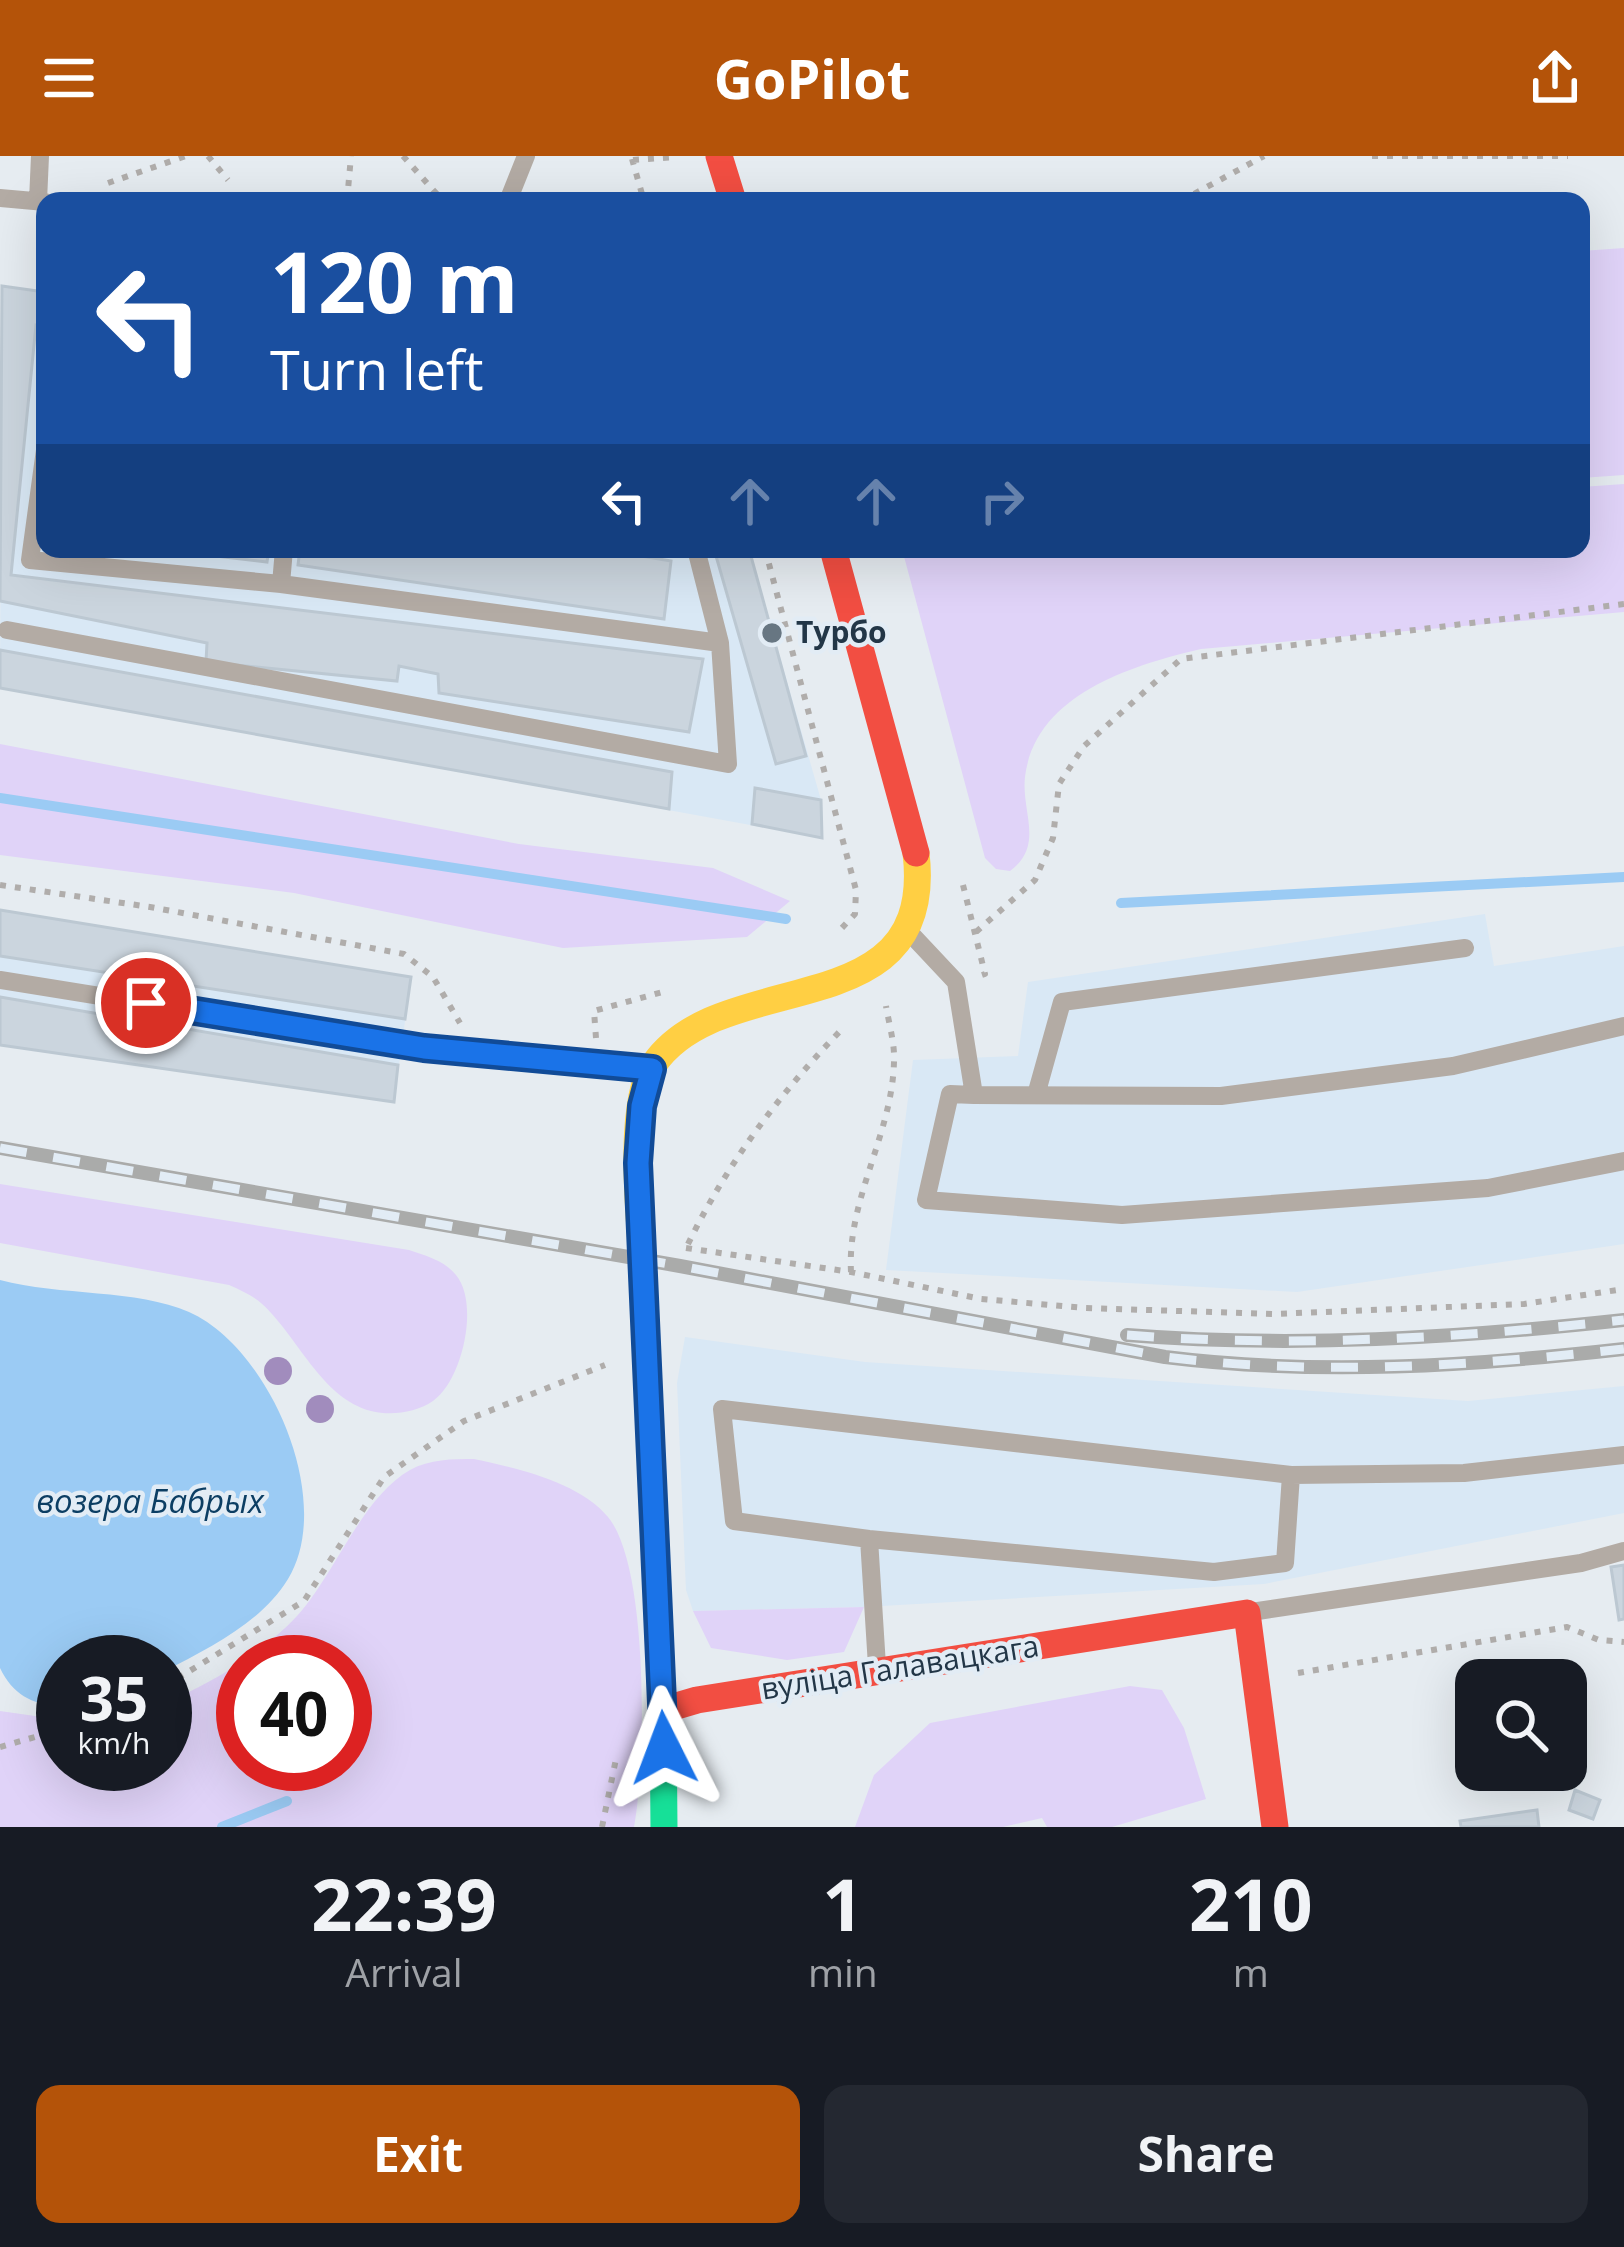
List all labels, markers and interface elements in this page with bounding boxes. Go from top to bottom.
text: GoPilot [714,41,910,115]
icon: menu [36,45,102,111]
icon: share [1522,45,1588,111]
text: 120 m [270,223,518,338]
icon: left [72,240,228,396]
text: Turn left [270,332,483,406]
icon: left [591,468,657,534]
icon: ahead [717,468,783,534]
icon: ahead [843,468,909,534]
icon: right [969,468,1035,534]
place label: Турбо [796,611,887,652]
marker: Турбо [759,620,785,646]
pin [95,952,197,1054]
icon: arrive [113,970,179,1036]
water label: возера Бабрых [36,1478,265,1523]
street label: вуліца Галавацкага [758,1624,1042,1709]
speed limit sign: 40 [216,1635,372,1791]
text: 35 [80,1657,148,1739]
map controls [1455,1659,1587,1791]
button: search [1455,1659,1587,1791]
position arrow [601,1685,727,1811]
text: km/h [78,1722,150,1763]
text: 22:39 [311,1854,497,1952]
text: 1 [822,1854,863,1952]
text: 210 [1189,1854,1313,1952]
text: Arrival [345,1945,463,1998]
text: min [808,1945,878,1998]
text: m [1233,1945,1269,1998]
button: Exit [36,2085,800,2223]
button: Share [824,2085,1588,2223]

